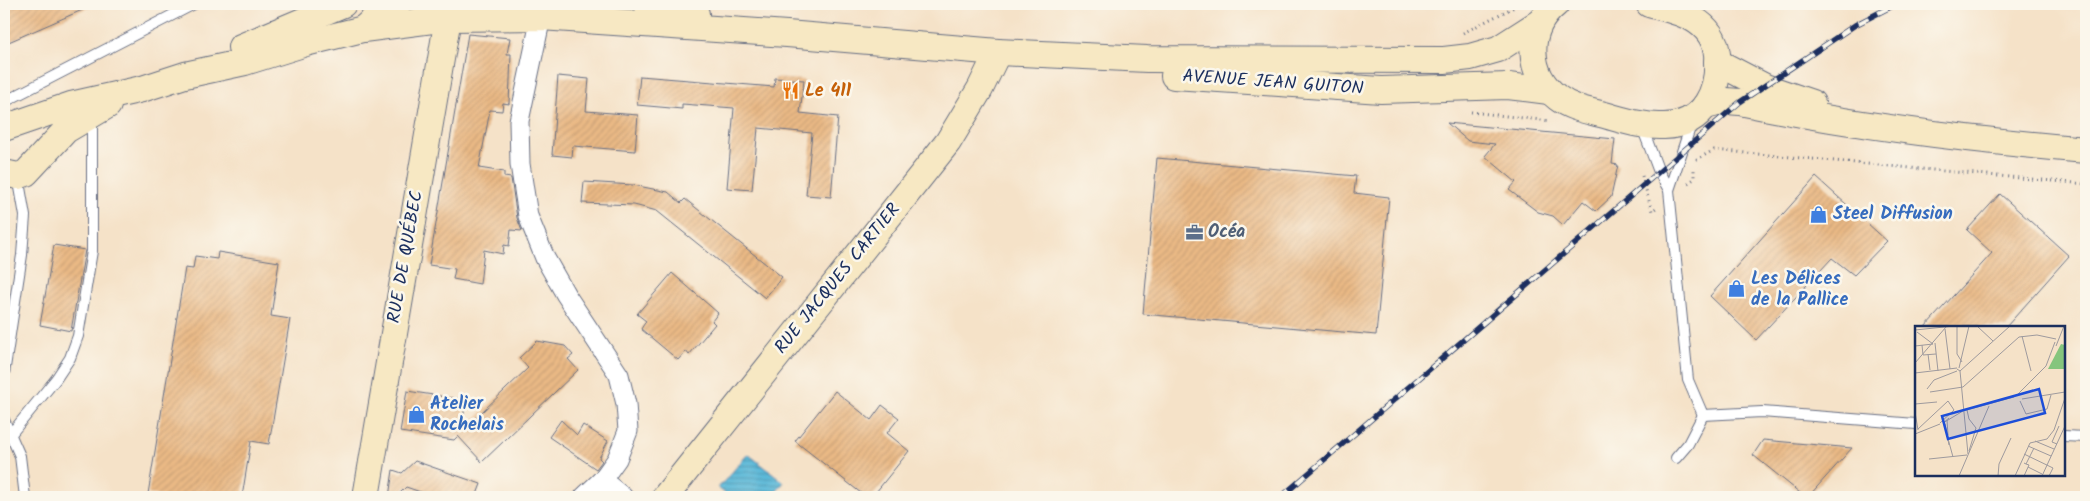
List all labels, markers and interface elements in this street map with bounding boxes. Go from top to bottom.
street label: AVENUE JEAN GUITON [1182,62,1364,104]
place label: Le 411 [805,77,852,106]
restaurant icon: Le 411 [781,81,801,101]
street label: RUE DE QUÉBEC [380,188,432,326]
street label: RUE JACQUES CARTIER [768,197,908,361]
place label: Steel Diffusion [1833,200,1953,229]
shop icon: Steel Diffusion [1809,204,1829,224]
place label: Océa [1208,218,1245,247]
office icon: Océa [1184,222,1204,242]
place label: Les Délices de la Pallice [1751,265,1848,315]
shop icon: Les Délices de la Pallice [1727,279,1747,299]
inset map [1915,326,2065,476]
place label: Atelier Rochelais [430,390,504,440]
shop icon: Atelier Rochelais [406,404,426,424]

